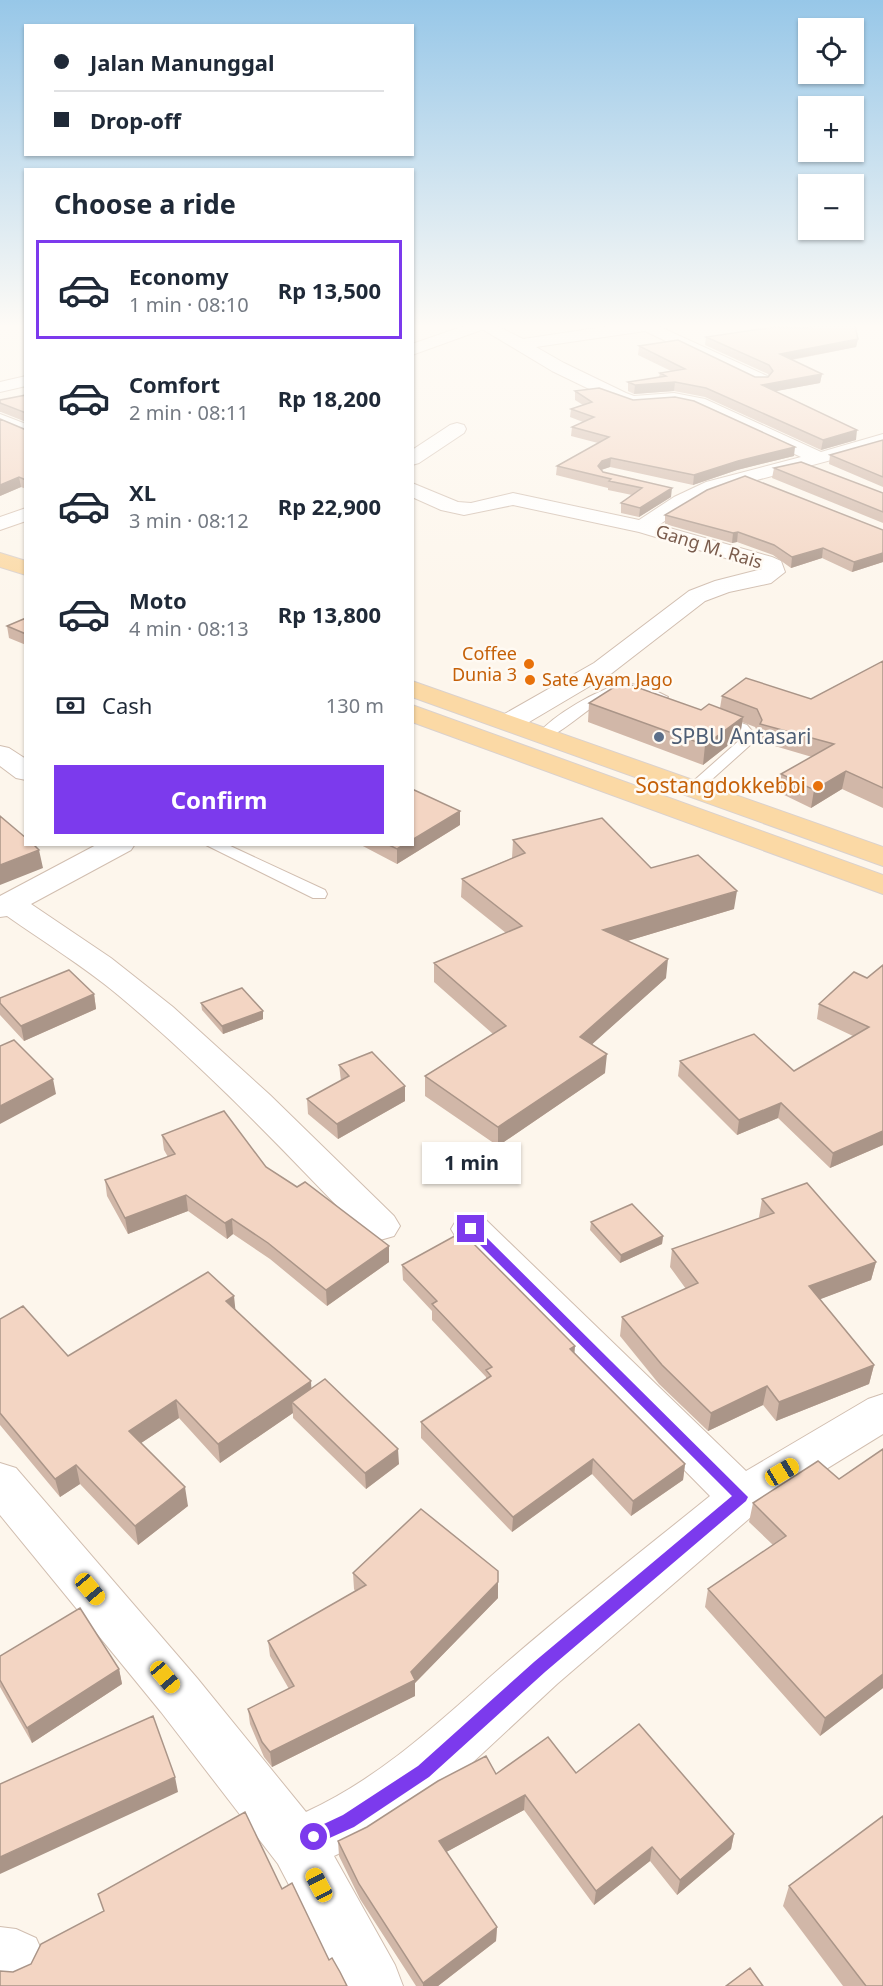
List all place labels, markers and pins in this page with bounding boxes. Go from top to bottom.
place label: Coffee Dunia 3 [452,641,517,686]
marker: Coffee Dunia 3 [522,657,536,671]
place label: Sate Ayam Jago [542,667,673,691]
marker: Sate Ayam Jago [523,673,537,687]
place label: SPBU Antasari [671,722,811,750]
marker: SPBU Antasari [652,730,666,744]
place label: Sostangdokkebbi [635,771,806,799]
marker: Sostangdokkebbi [811,779,825,793]

